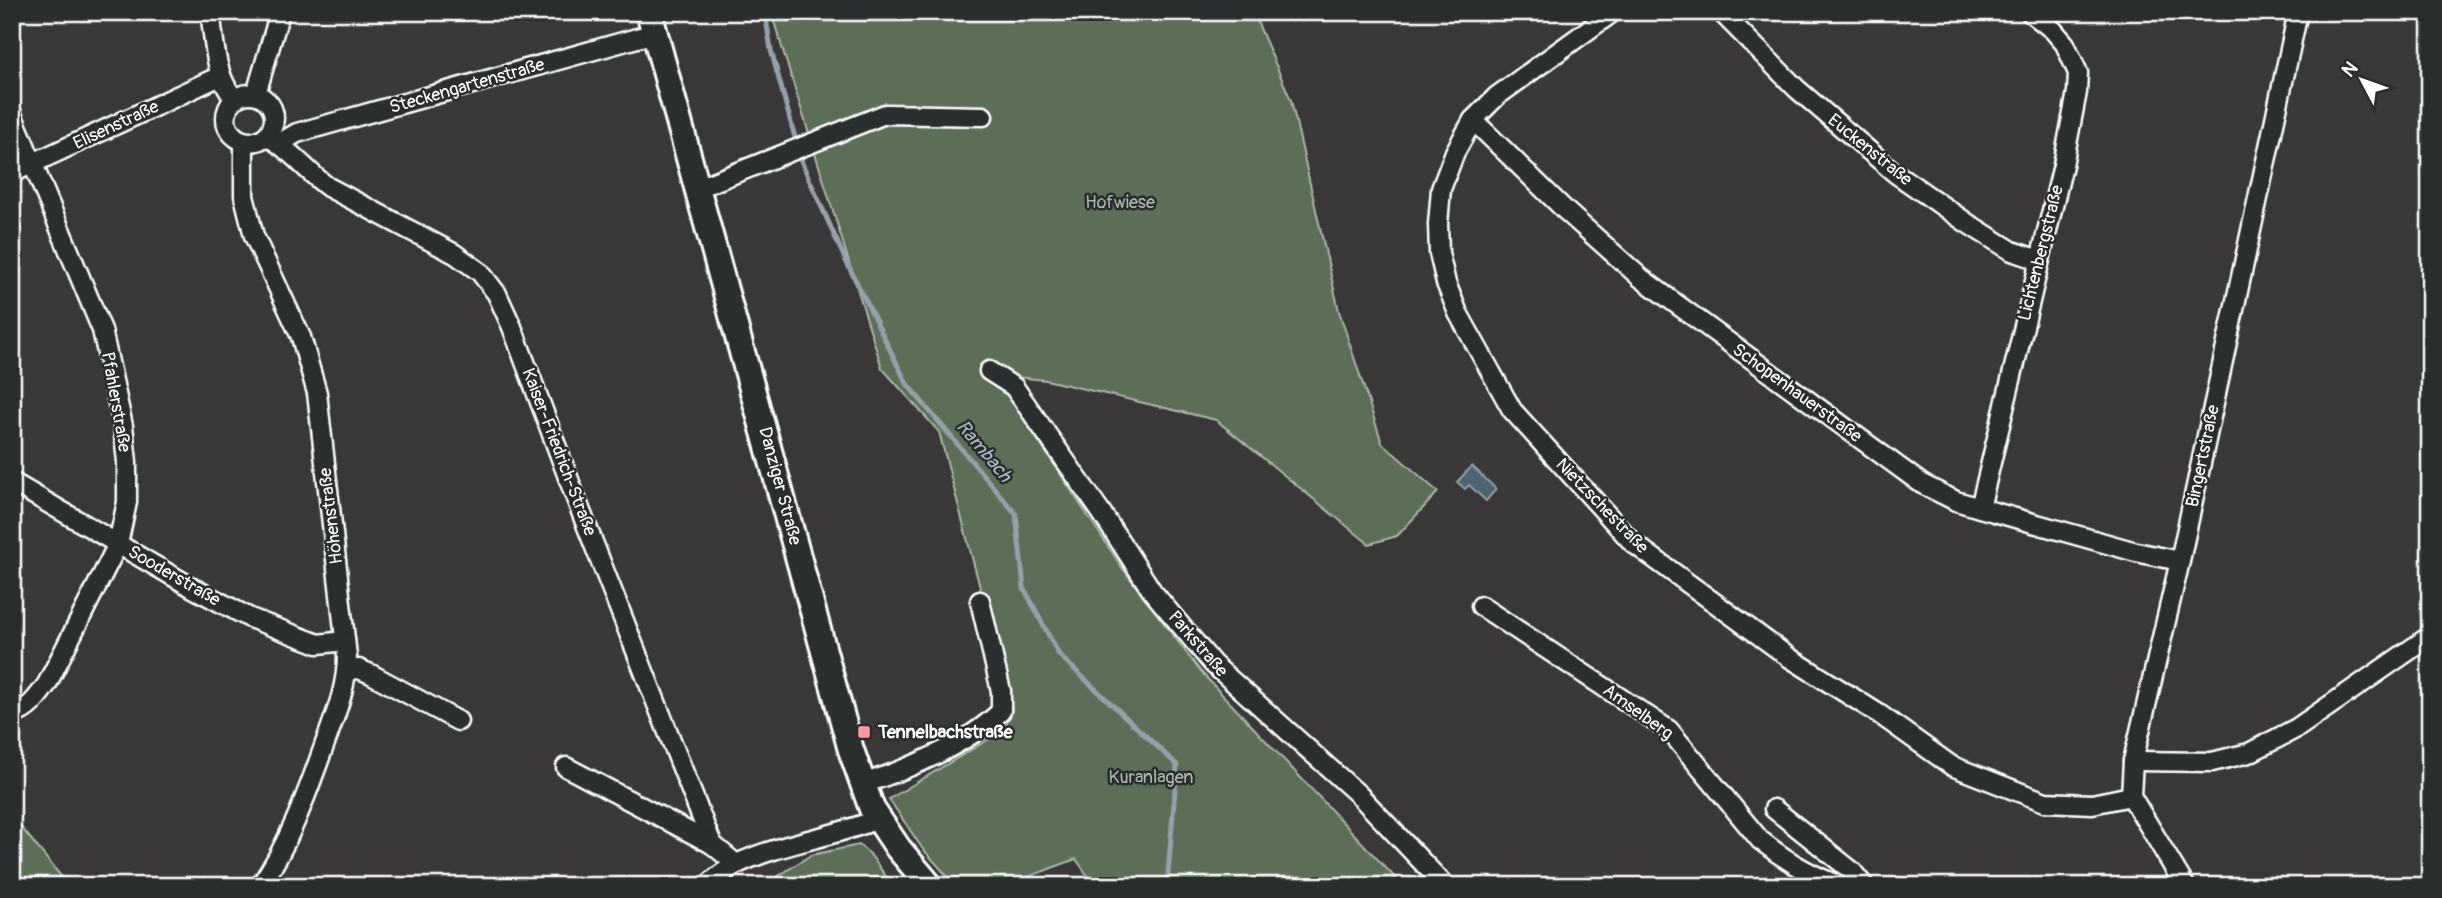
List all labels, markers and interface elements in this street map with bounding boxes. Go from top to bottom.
north arrow [2326,46,2396,116]
street label: Steckengartenstraße [387,53,547,119]
text: N [2337,57,2363,82]
street label: Elisenstraße [69,95,163,155]
street label: Euckenstraße [1823,109,1917,191]
street label: Lichtenbergstraße [2013,183,2069,323]
park label: Hofwiese [1085,191,1155,214]
street label: Schopenhauerstraße [1728,338,1866,448]
street label: Pfahlerstraße [96,350,136,454]
street label: Kaiser-Friedrich-Straße [516,365,602,539]
street label: Bingertstraße [2181,403,2225,509]
water label: Rambach [951,415,1017,488]
street label: Danziger Straße [753,424,807,548]
street label: Nietzschestraße [1551,453,1653,559]
street label: Höhenstraße [314,466,348,565]
street label: Sooderstraße [124,540,224,612]
street label: Parkstraße [1163,606,1233,682]
street label: Amselberg [1598,679,1678,745]
place label: Tennelbachstraße [877,721,1014,744]
marker: Tennelbachstraße [856,724,872,740]
park label: Kuranlagen [1109,766,1193,789]

